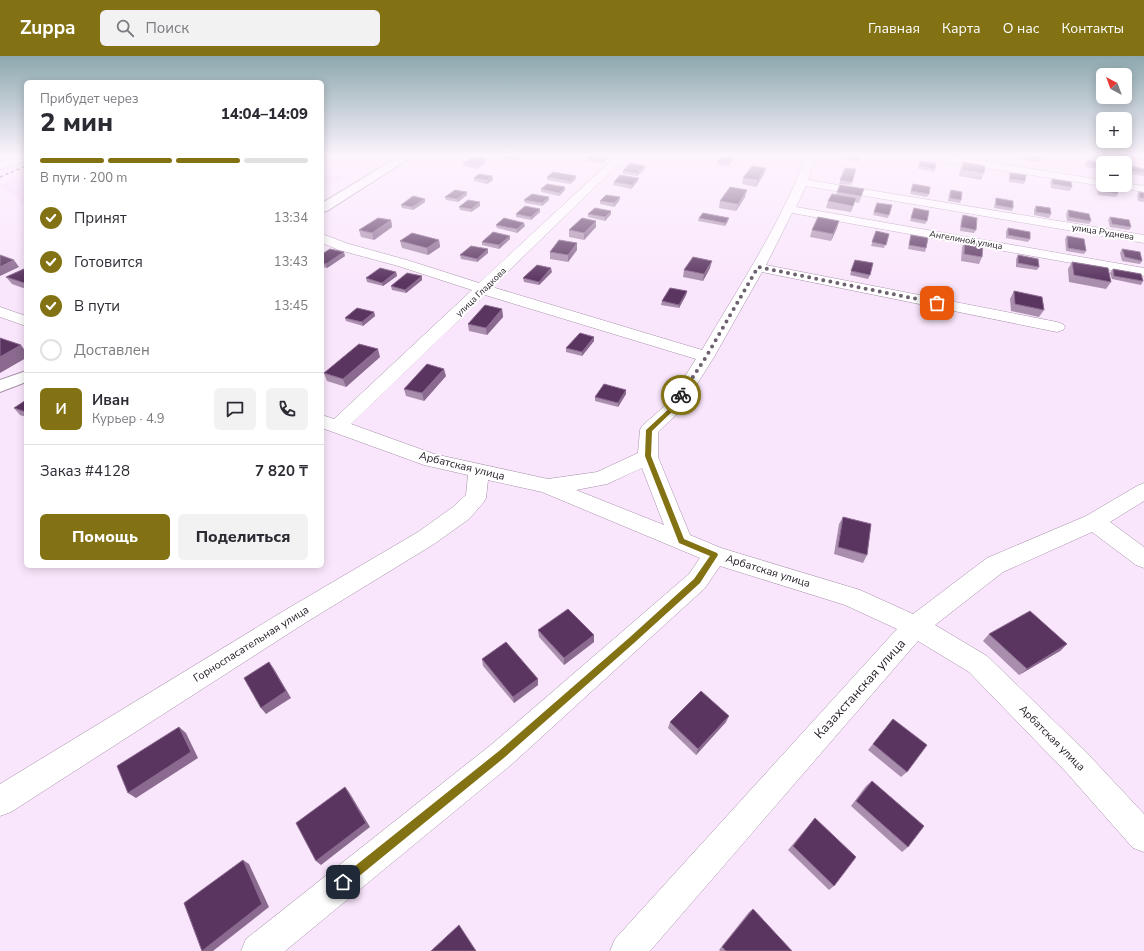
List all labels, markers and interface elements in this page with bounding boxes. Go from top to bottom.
search box [100,10,380,46]
text: Zuppa [20,15,76,41]
icon: search [114,17,136,39]
text: Поиск [146,18,189,38]
text: Главная [868,19,920,38]
text: Карта [942,19,981,38]
text: О нас [1003,19,1039,38]
text: Контакты [1061,19,1124,38]
north arrow [1096,68,1132,104]
map controls [1096,68,1132,192]
text: Прибудет через [40,90,138,108]
text: 14:04–14:09 [221,104,308,124]
text: 2 мин [40,105,113,140]
button: + [1096,112,1132,148]
button: − [1096,156,1132,192]
text: В пути · 200 m [40,169,127,187]
icon: check [40,207,62,229]
text: Принят [74,208,127,228]
text: 13:34 [274,209,308,227]
street label: улица Руднева [1071,221,1135,243]
street label: Ангелиной улица [928,228,1004,252]
icon: check [40,251,62,273]
text: Готовится [74,252,143,272]
text: 13:43 [274,253,308,271]
street label: улица Гладкова [453,265,509,319]
pin [920,286,954,320]
icon: bag [926,292,948,314]
icon: check [40,295,62,317]
text: В пути [74,296,120,316]
text: 13:45 [274,297,308,315]
text: Доставлен [74,340,150,360]
courier [661,375,701,415]
icon: bike [670,384,692,406]
button: chat [214,388,256,430]
button: phone [266,388,308,430]
text: Иван [92,390,129,410]
text: И [55,399,67,419]
text: Курьер · 4.9 [92,410,165,428]
street label: Арбатская улица [418,448,507,484]
text: Заказ #4128 [40,461,130,481]
text: 7 820 ₸ [255,461,308,481]
button: Помощь [40,514,170,560]
button: Поделиться [178,514,308,560]
street label: Арбатская улица [724,551,812,591]
street label: Горноспасательная улица [190,602,312,686]
street label: Казахстанская улица [810,635,910,743]
street label: Арбатская улица [1016,702,1088,774]
pin [326,865,360,899]
icon: home [332,871,354,893]

